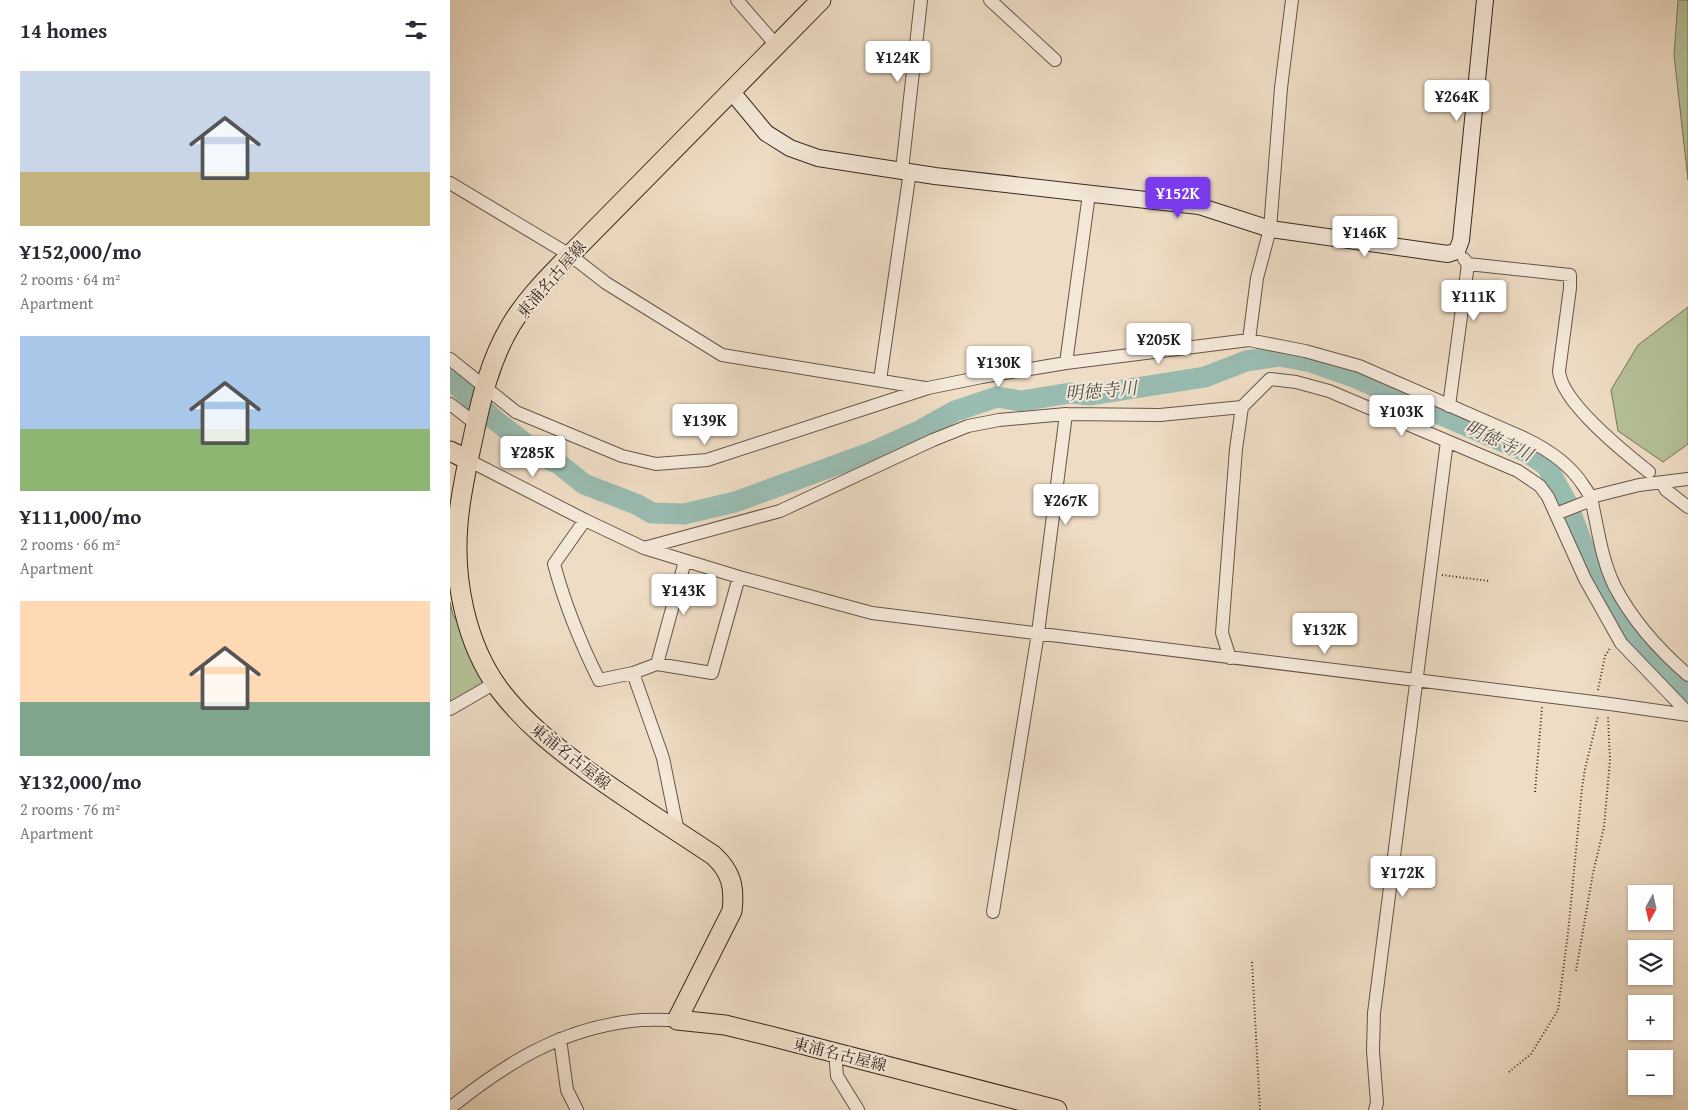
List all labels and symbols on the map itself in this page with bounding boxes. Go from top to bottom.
pin: ¥124K [863,41,933,83]
pin: ¥264K [1422,80,1492,122]
pin: ¥152K [1143,176,1213,219]
pin: ¥146K [1330,216,1400,258]
street label: 東浦名古屋線 [510,235,592,323]
pin: ¥111K [1439,280,1509,322]
pin: ¥205K [1124,322,1194,365]
pin: ¥130K [964,346,1034,388]
water label: 明徳寺川 [1064,374,1140,407]
pin: ¥103K [1367,394,1437,437]
pin: ¥139K [670,404,740,446]
water label: 明徳寺川 [1461,413,1539,469]
pin: ¥285K [498,436,568,478]
pin: ¥267K [1031,484,1101,526]
pin: ¥143K [649,574,719,616]
pin: ¥132K [1290,612,1360,655]
street label: 東浦名古屋線 [526,717,616,795]
pin: ¥172K [1368,856,1438,898]
north arrow [1628,885,1672,930]
street label: 東浦名古屋線 [791,1031,889,1077]

